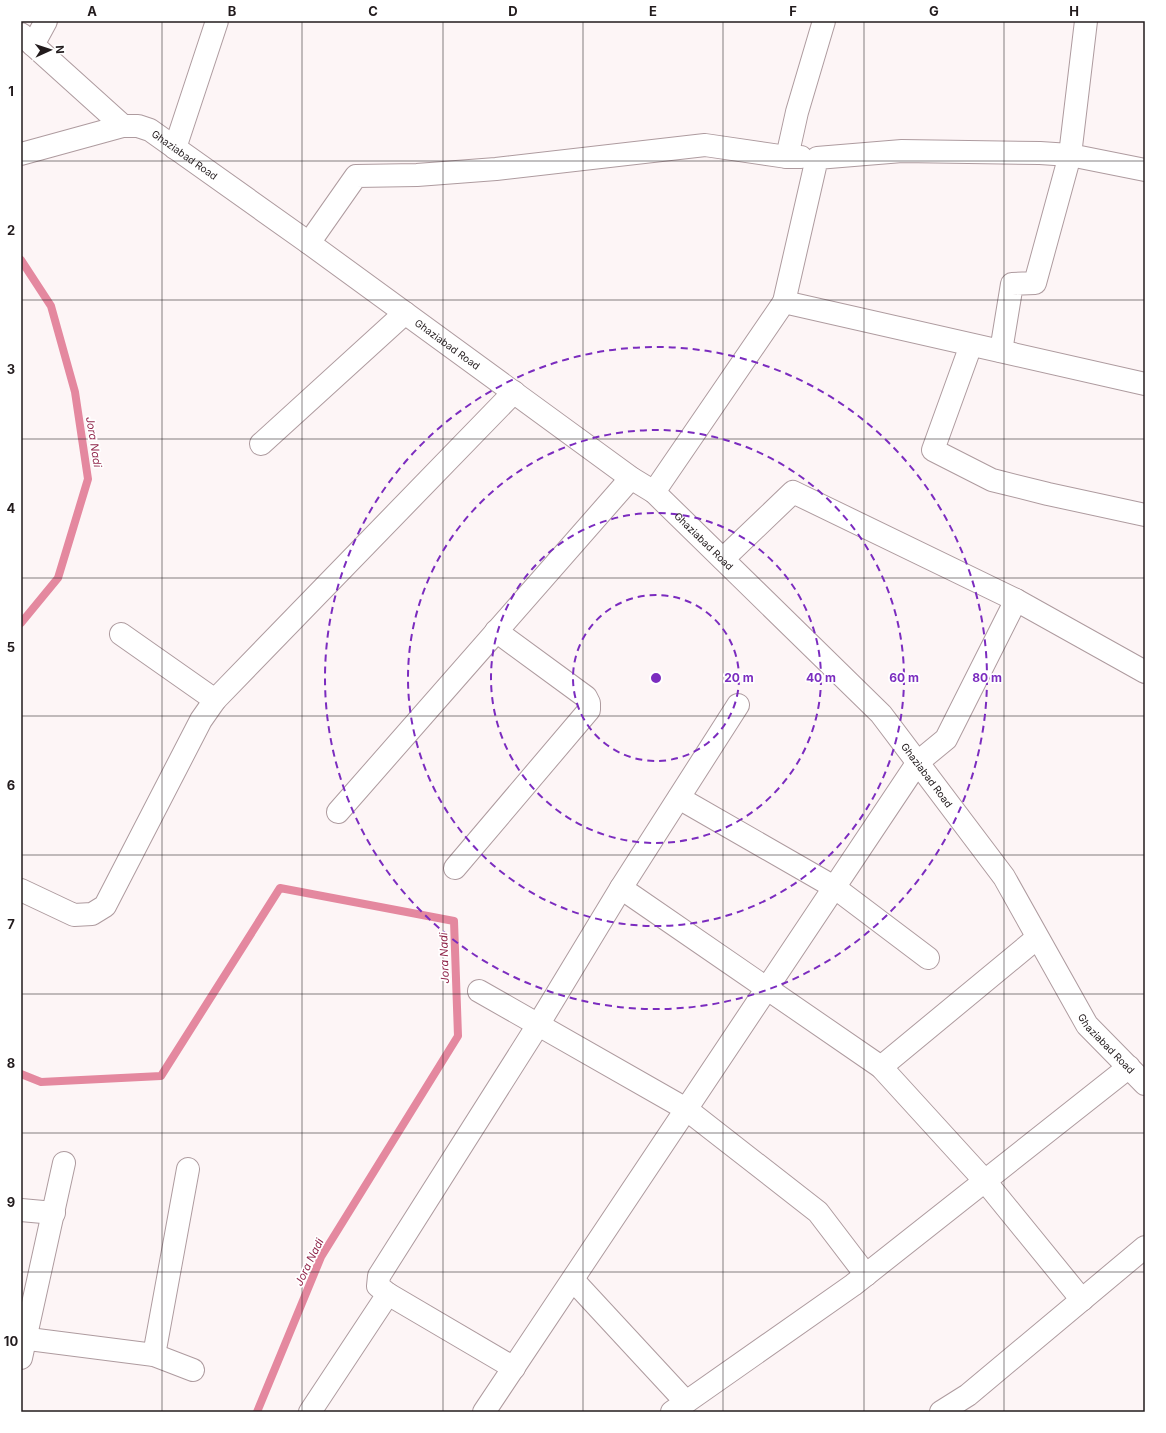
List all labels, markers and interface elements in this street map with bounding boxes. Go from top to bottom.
text: A [87,3,97,19]
text: B [228,3,237,19]
text: C [368,3,378,19]
text: D [508,3,518,19]
text: E [649,3,657,19]
text: F [789,3,797,19]
text: G [929,3,939,19]
text: H [1069,3,1079,19]
north arrow [30,30,70,70]
text: N [53,45,67,54]
text: 1 [8,83,14,99]
street label: Ghaziabad Road [150,127,220,182]
text: 2 [7,222,15,238]
street label: Ghaziabad Road [413,316,482,372]
text: 3 [7,361,15,377]
water label: Jora Nadi [83,416,105,469]
text: 4 [7,500,16,516]
street label: Ghaziabad Road [672,510,736,572]
text: 5 [7,639,15,655]
text: 20 m [724,670,754,685]
text: 40 m [806,670,836,685]
text: 60 m [889,670,919,685]
text: 80 m [972,670,1002,685]
centre of rings [649,671,663,685]
street label: Ghaziabad Road [899,740,955,810]
text: 6 [7,777,15,793]
text: 7 [7,916,15,932]
water label: Jora Nadi [436,932,452,984]
street label: Ghaziabad Road [1076,1011,1137,1076]
text: 8 [7,1055,15,1071]
text: 9 [7,1194,15,1210]
water label: Jora Nadi [291,1236,327,1288]
text: 10 [4,1333,18,1349]

